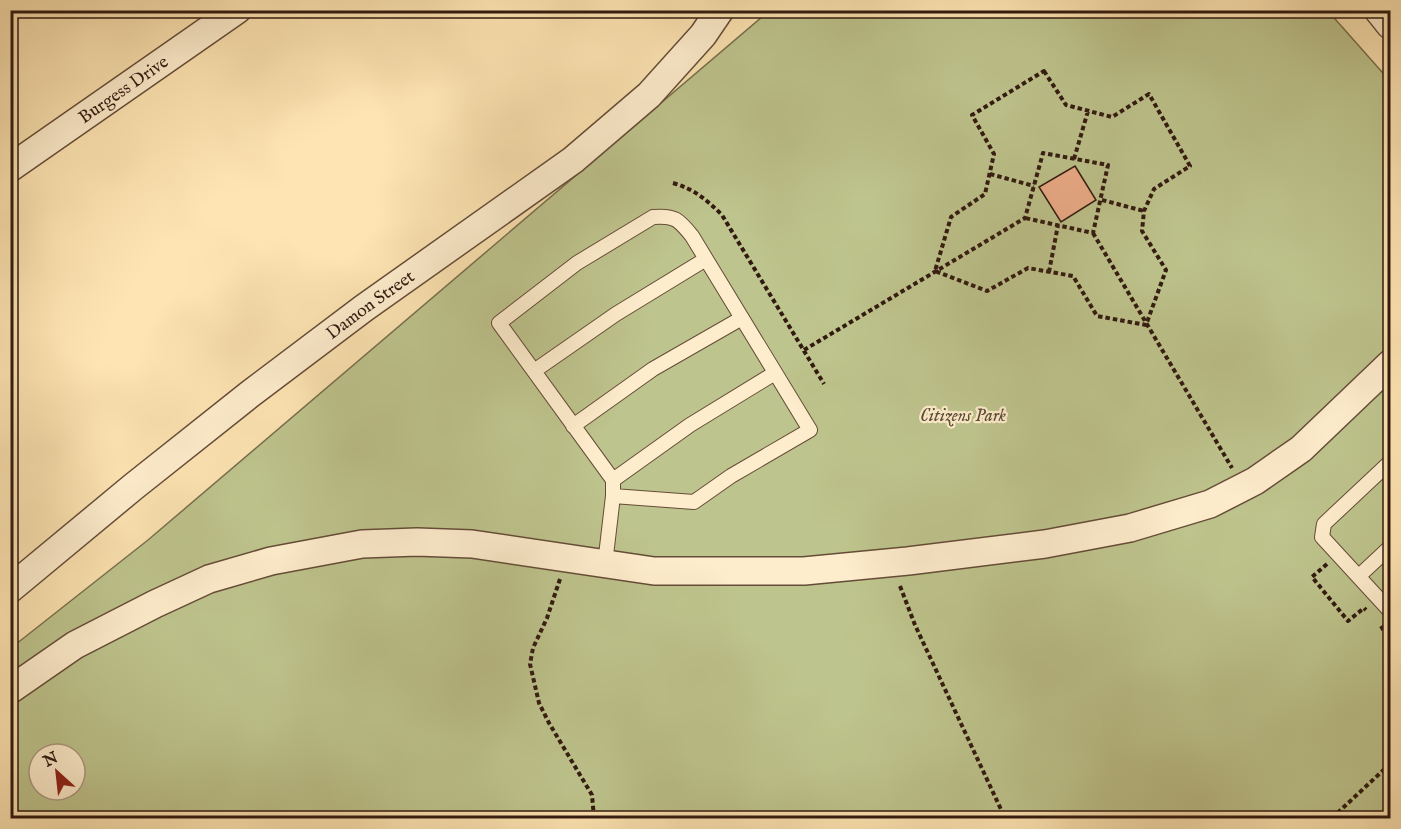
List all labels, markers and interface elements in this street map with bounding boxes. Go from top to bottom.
street label: Burgess Drive [75,51,174,130]
street label: Damon Street [322,266,420,346]
park label: Citizens Park [920,405,1006,428]
north arrow [27,742,87,802]
text: N [39,748,62,773]

